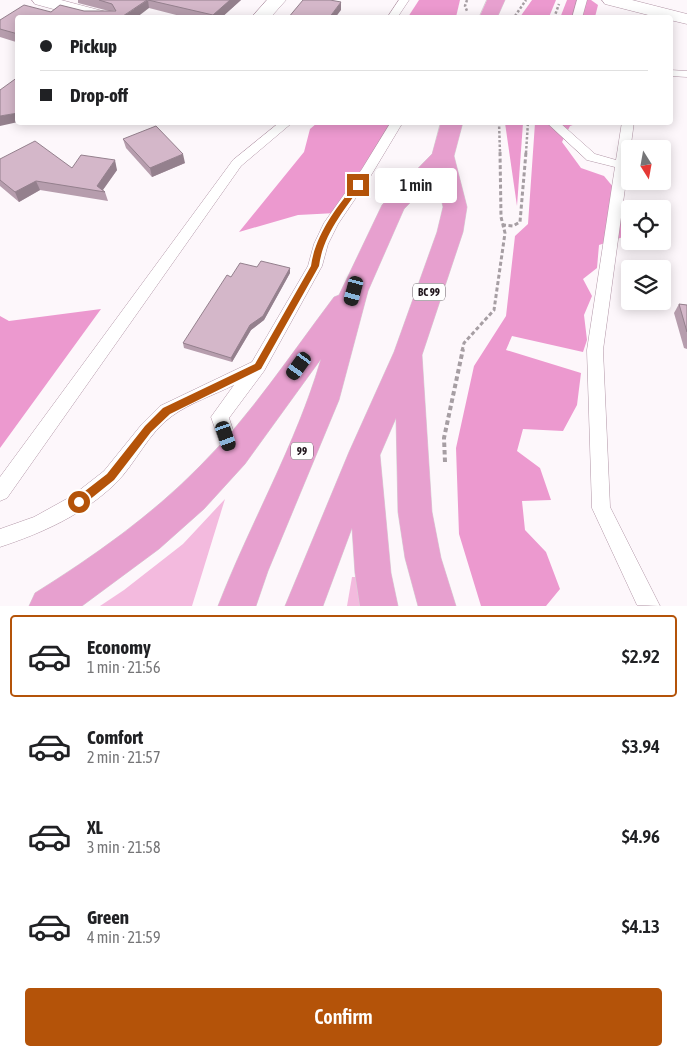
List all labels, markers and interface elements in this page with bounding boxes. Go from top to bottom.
text: Pickup [70,35,117,57]
text: Drop-off [70,84,128,106]
north arrow [621,140,671,190]
map controls [621,140,671,310]
callout: 1 min [376,168,458,202]
route end [347,174,369,196]
text: 1 min [400,176,432,194]
button: locate [621,200,671,250]
button: layers [621,260,671,310]
car [342,275,365,307]
road number: BC 99 [413,284,445,300]
car [284,349,313,383]
car [214,419,237,453]
road number: 99 [291,442,313,460]
route start [68,491,90,513]
icon: car [27,634,72,679]
text: Economy [87,636,151,658]
text: $2.92 [622,645,660,667]
text: 1 min · 21:56 [87,658,160,676]
icon: car [27,724,72,769]
text: Comfort [87,726,143,748]
text: $3.94 [622,735,660,757]
text: 2 min · 21:57 [87,748,160,766]
icon: car [27,814,72,859]
text: XL [87,816,103,838]
text: $4.96 [622,825,660,847]
text: 3 min · 21:58 [87,838,160,856]
icon: car [27,904,72,949]
text: Green [87,906,129,928]
text: $4.13 [622,915,660,937]
text: 4 min · 21:59 [87,928,160,946]
button: Confirm [25,988,662,1046]

